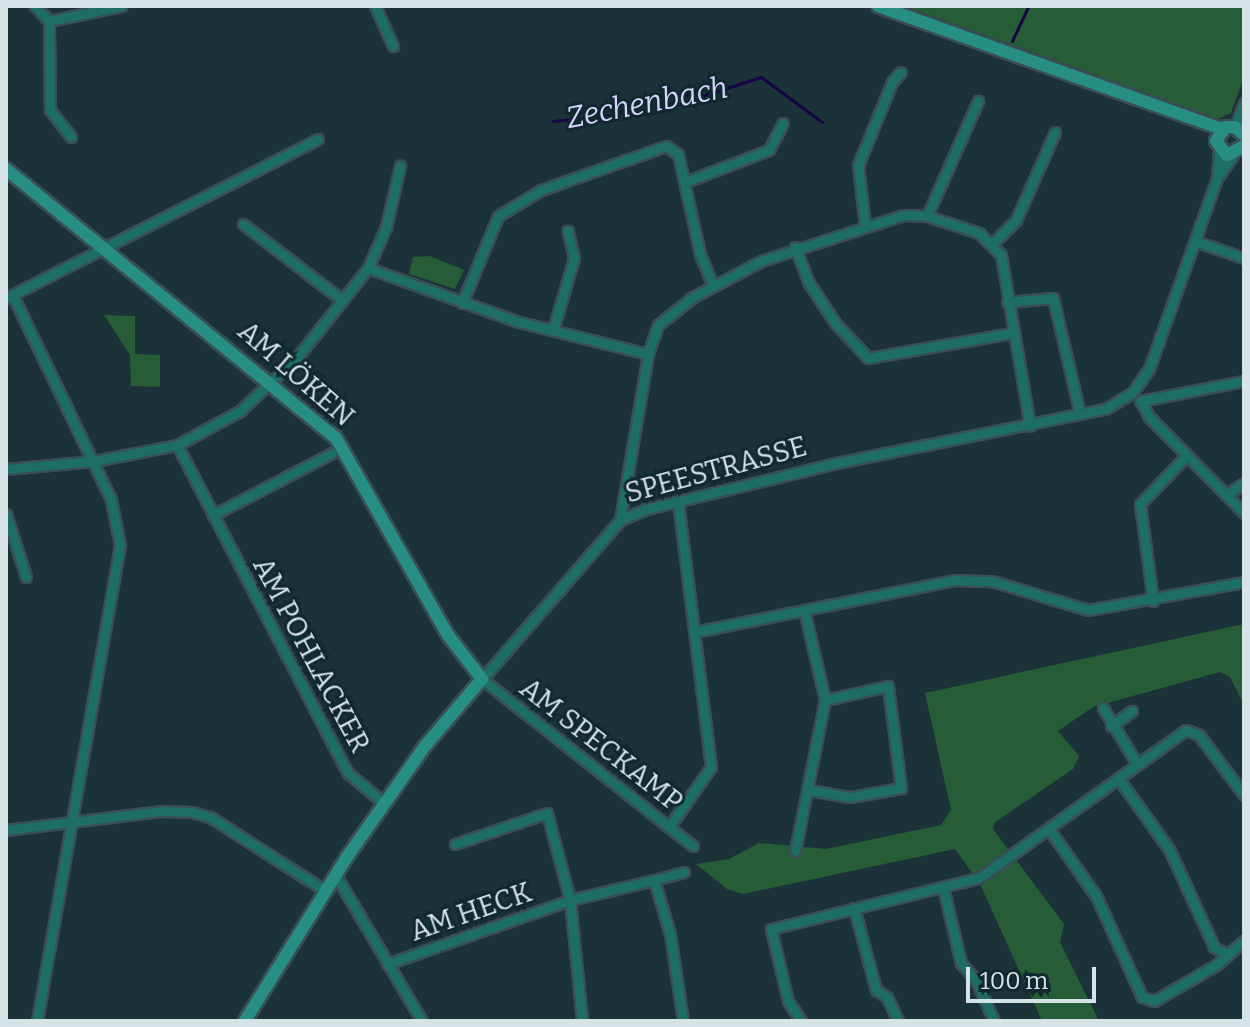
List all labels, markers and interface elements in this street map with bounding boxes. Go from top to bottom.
water label: Zechenbach [563,70,731,136]
street label: AM LÖKEN [231,314,361,434]
street label: SPEESTRASSE [622,430,810,510]
street label: AM POHLACKER [245,552,377,758]
street label: AM SPECKAMP [513,671,689,819]
street label: AM HECK [406,876,536,948]
scale bar [970,951,1100,1001]
text: 100 m [980,967,1048,995]

